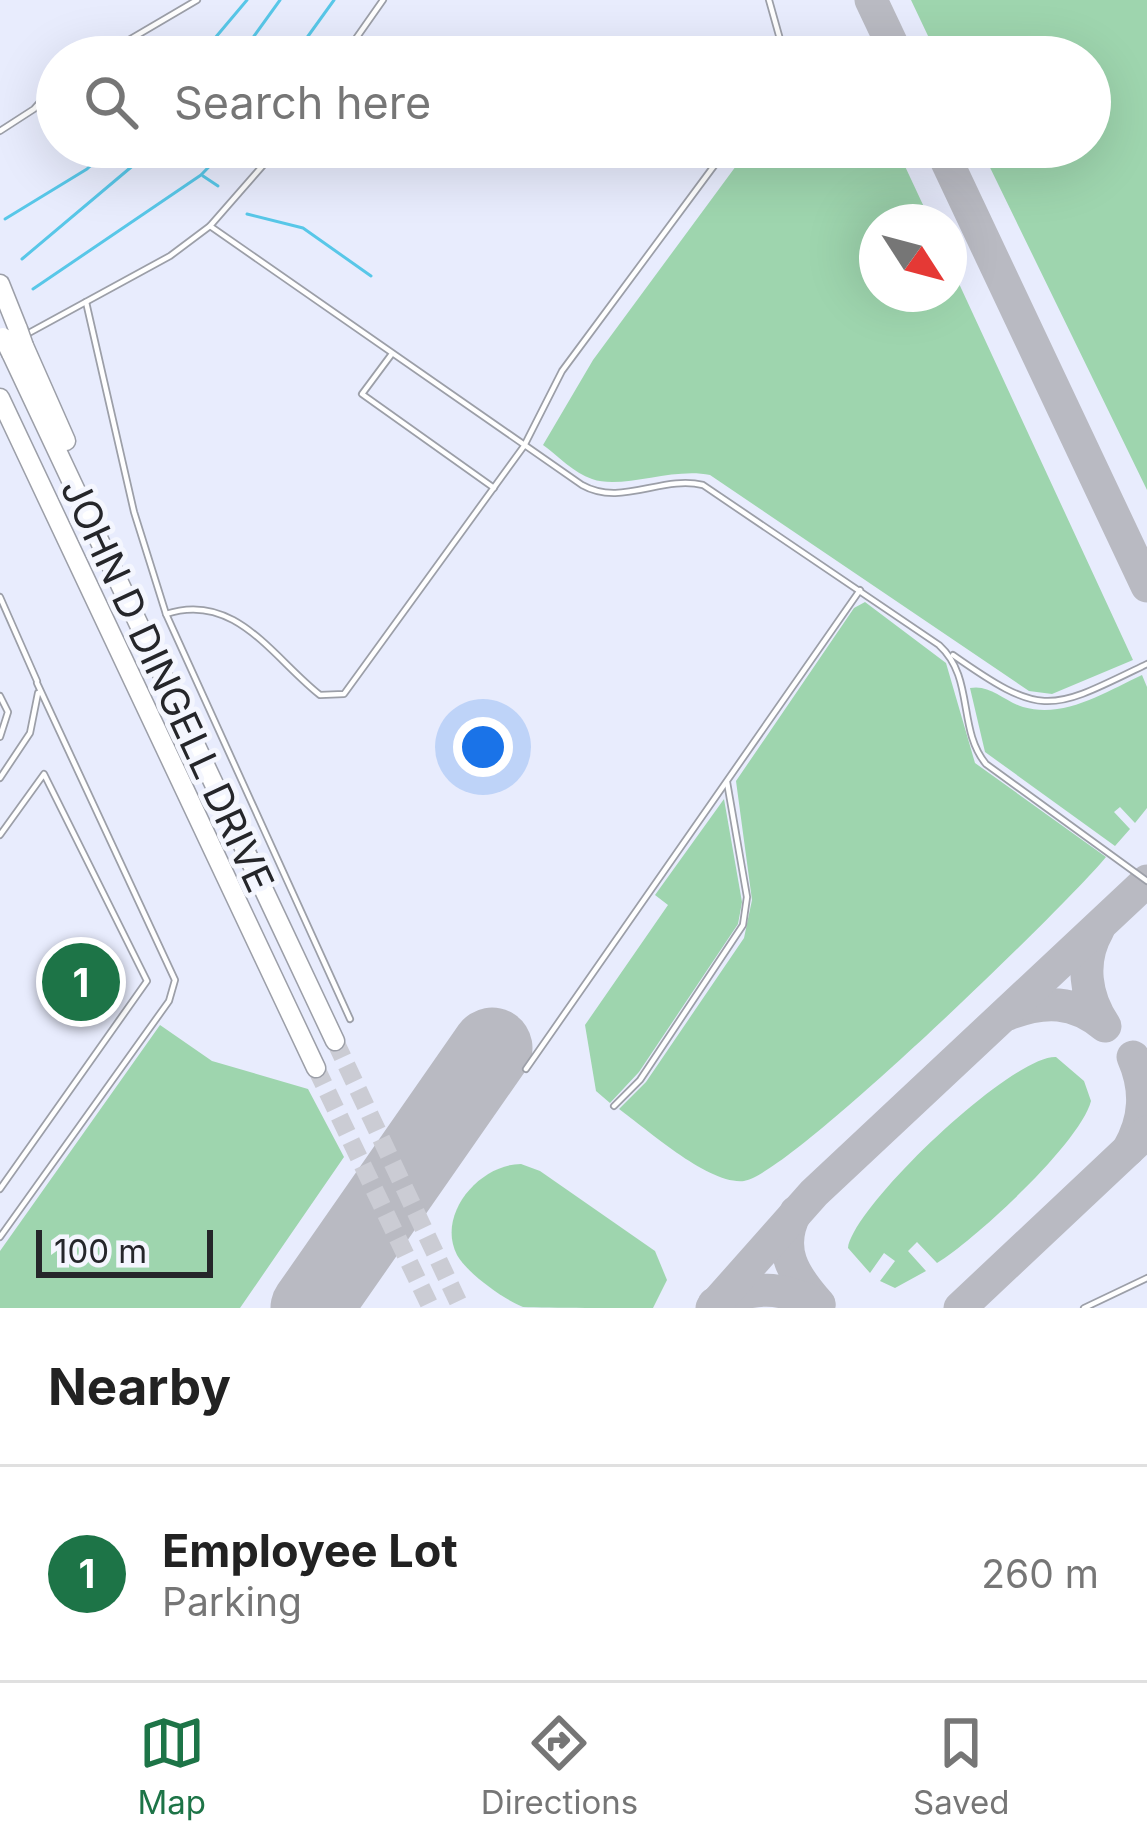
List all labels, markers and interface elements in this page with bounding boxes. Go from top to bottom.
search box [36,36,1111,168]
icon: search [78,69,144,135]
text: Search here [174,75,431,130]
north arrow [859,204,967,312]
street label: JOHN D DINGELL DRIVE [52,471,284,899]
your location [453,717,513,777]
pin: 1 [42,937,120,1027]
scale bar [36,1224,213,1277]
text: 100 m [54,1231,147,1271]
text: Nearby [48,1356,231,1417]
text: Employee Lot [162,1523,458,1578]
text: 1 [79,1550,95,1597]
text: 260 m [981,1550,1099,1597]
text: Parking [162,1578,302,1625]
tab: Map [137,1710,206,1822]
tab: Directions [481,1710,638,1822]
tab: Saved [913,1710,1010,1822]

